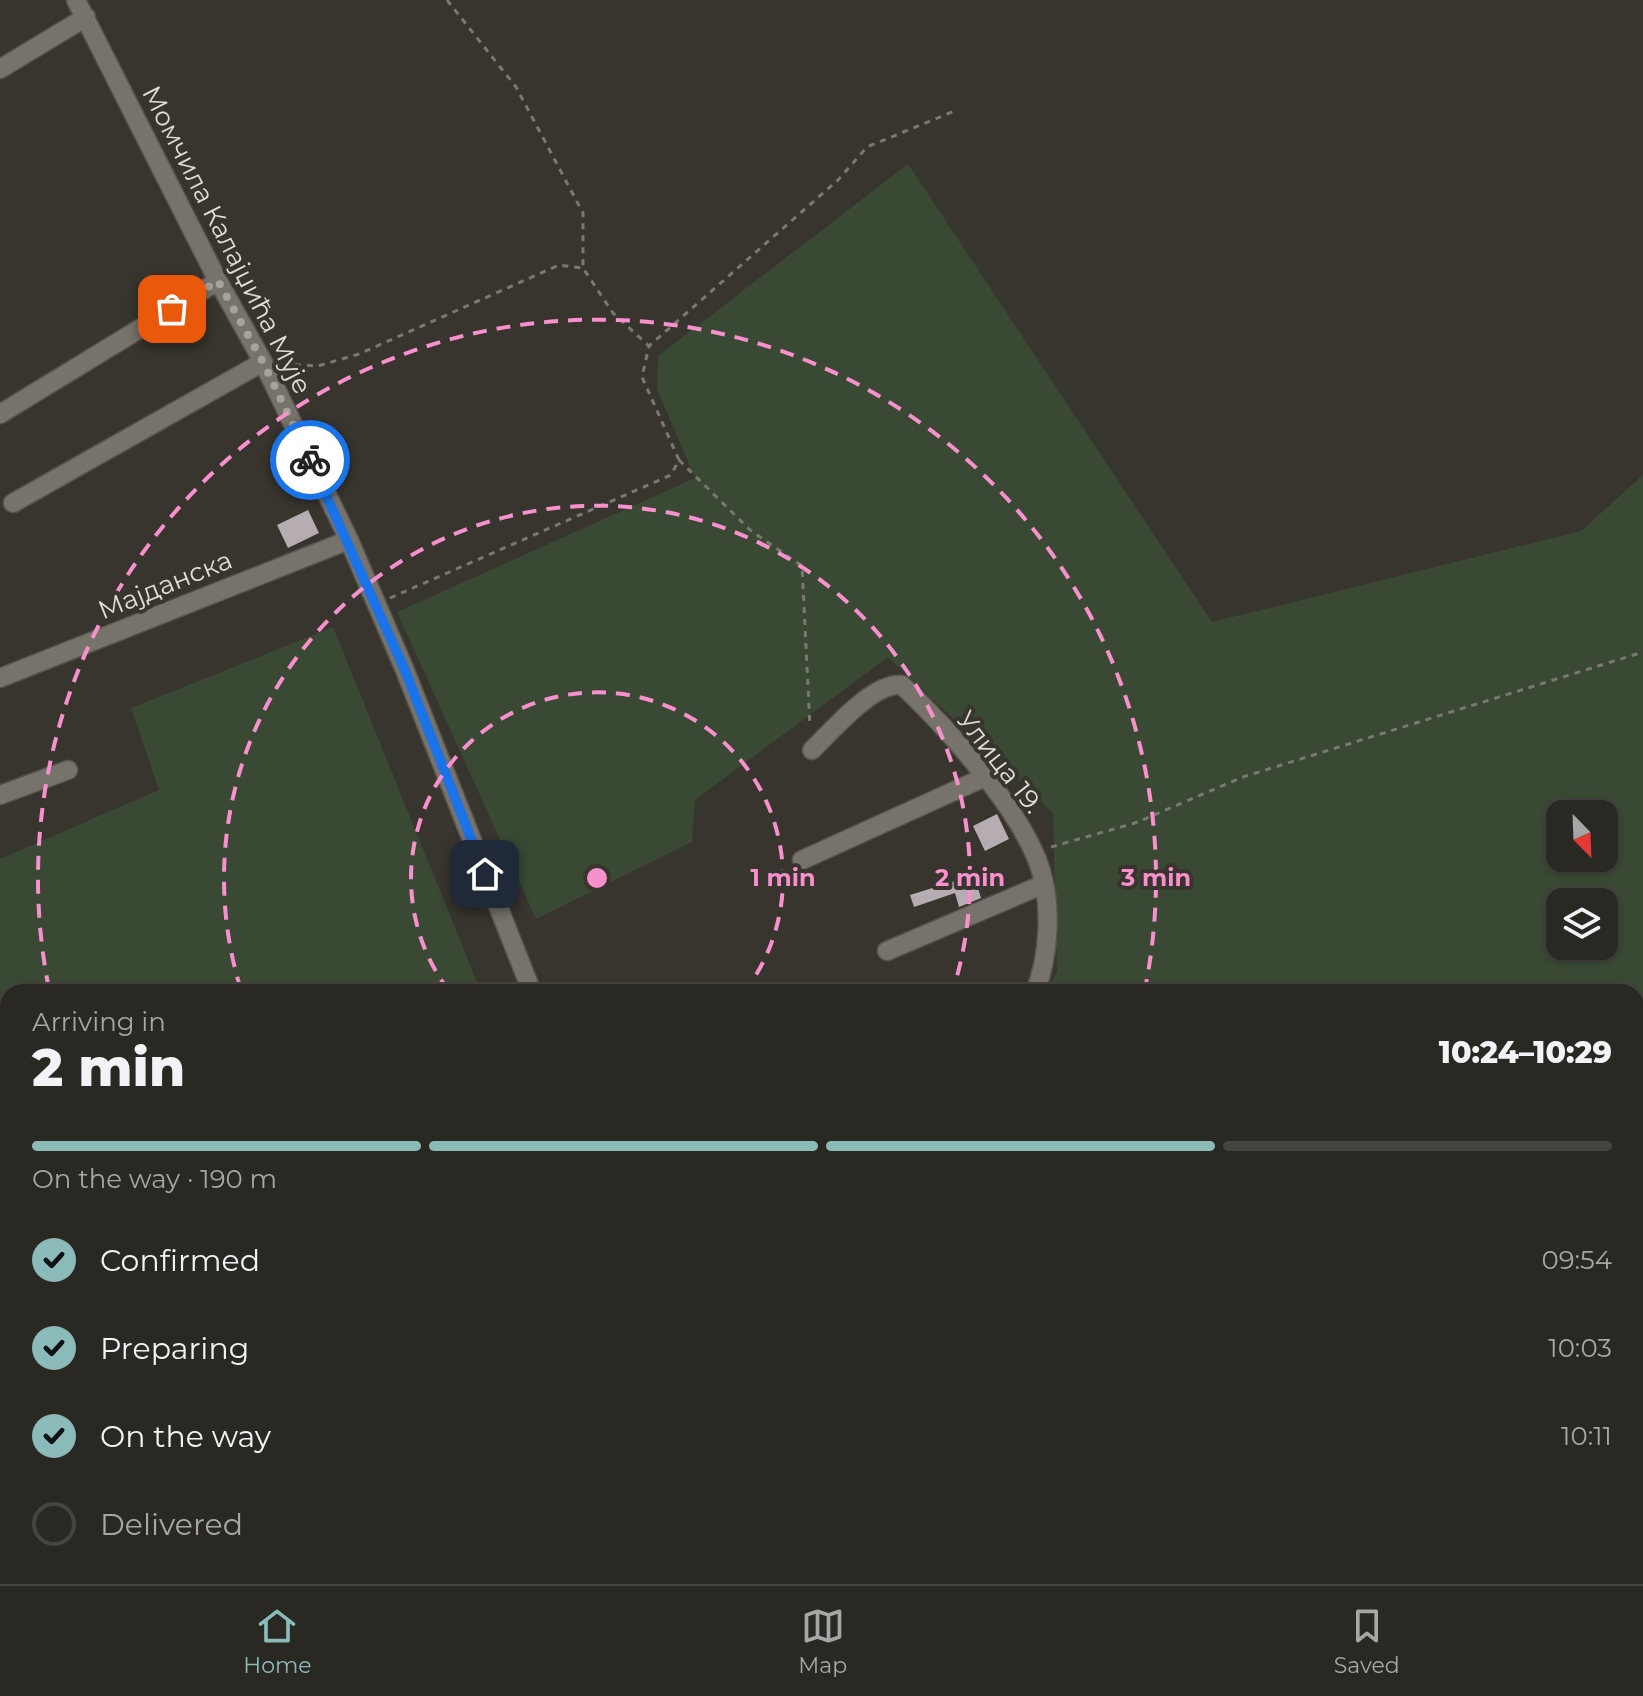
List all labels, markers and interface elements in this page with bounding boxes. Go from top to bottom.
street label: Момчила Калајџића Мује [135,80,319,400]
pin [138,275,206,343]
icon: bag [150,287,194,331]
courier [270,420,350,500]
icon: bike [288,438,332,482]
street label: Мајданска [93,544,237,626]
street label: Улица 19. [950,704,1050,820]
north arrow [1546,800,1618,872]
map controls [1546,800,1618,960]
pin [451,840,519,908]
icon: home [463,852,507,896]
text: 1 min [750,863,816,892]
text: 2 min [935,863,1005,892]
text: 3 min [1120,863,1191,892]
centre of rings [583,864,611,892]
button: layers [1546,888,1618,960]
text: Arriving in [32,1006,166,1038]
text: 10:24–10:29 [1439,1034,1612,1071]
text: 2 min [32,1036,185,1099]
text: On the way · 190 m [32,1163,277,1195]
icon: check [32,1238,76,1282]
text: Confirmed [100,1242,260,1279]
text: 09:54 [1542,1244,1612,1276]
icon: check [32,1326,76,1370]
text: Preparing [100,1330,249,1367]
text: 10:03 [1548,1332,1612,1364]
icon: check [32,1414,76,1458]
text: On the way [100,1418,271,1455]
text: 10:11 [1561,1420,1612,1452]
text: Delivered [100,1506,243,1543]
tab: Home [243,1604,312,1679]
tab: Map [798,1604,847,1679]
tab: Saved [1334,1604,1400,1679]

